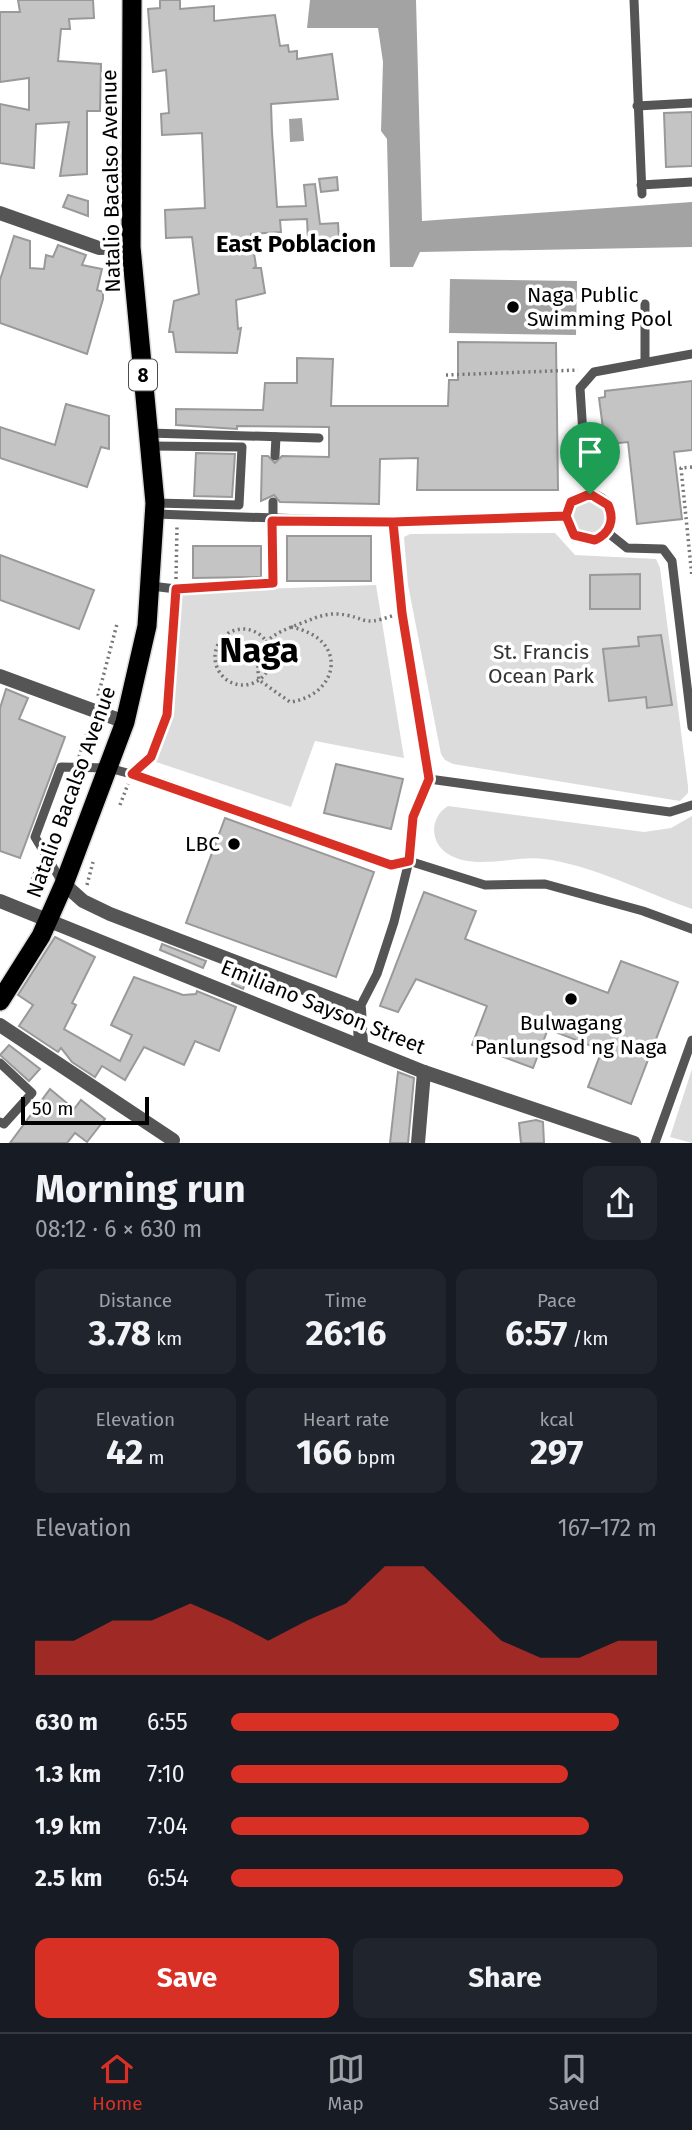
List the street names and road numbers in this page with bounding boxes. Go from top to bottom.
street label: Natalio Bacalso Avenue [96,69,126,293]
road number: 8 [129,360,157,390]
street label: Natalio Bacalso Avenue [21,683,121,901]
street label: Emiliano Sayson Street [217,954,429,1060]

